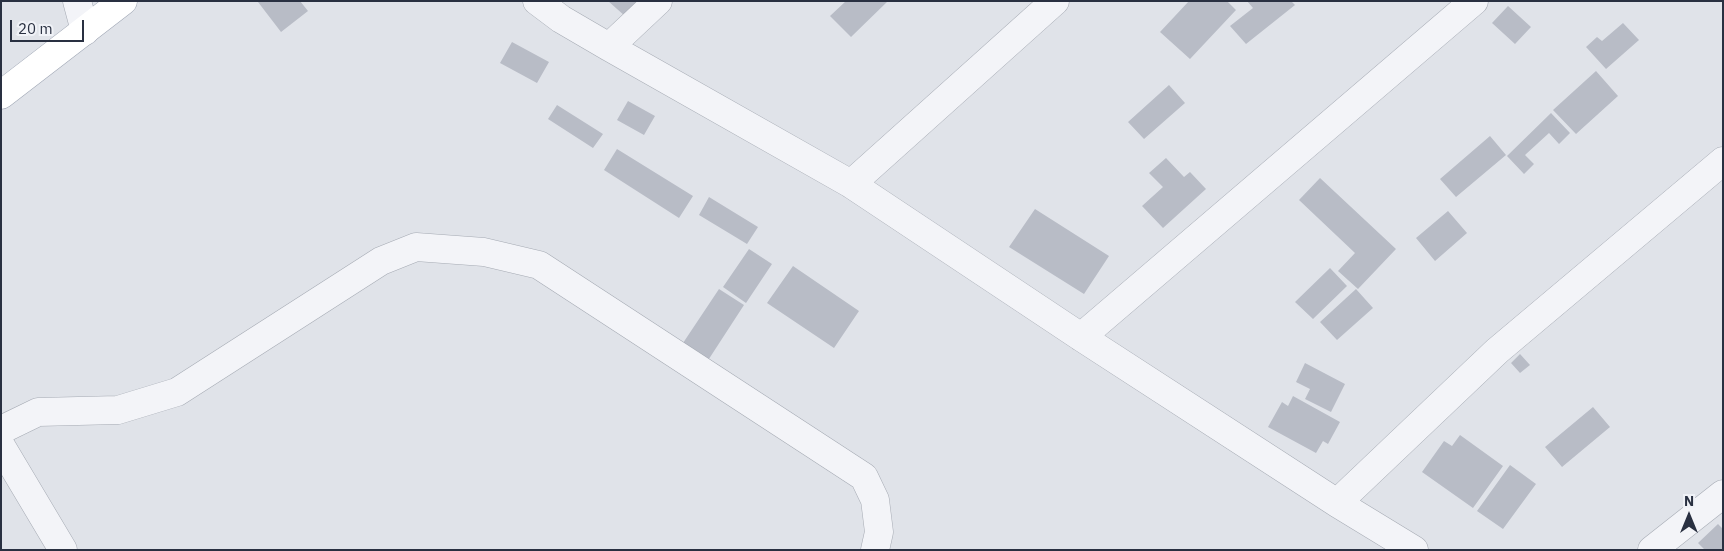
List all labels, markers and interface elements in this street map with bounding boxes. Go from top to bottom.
scale bar [12,10,86,42]
text: 20 m [18,19,53,38]
north arrow [1664,491,1714,541]
text: N [1684,492,1694,510]

